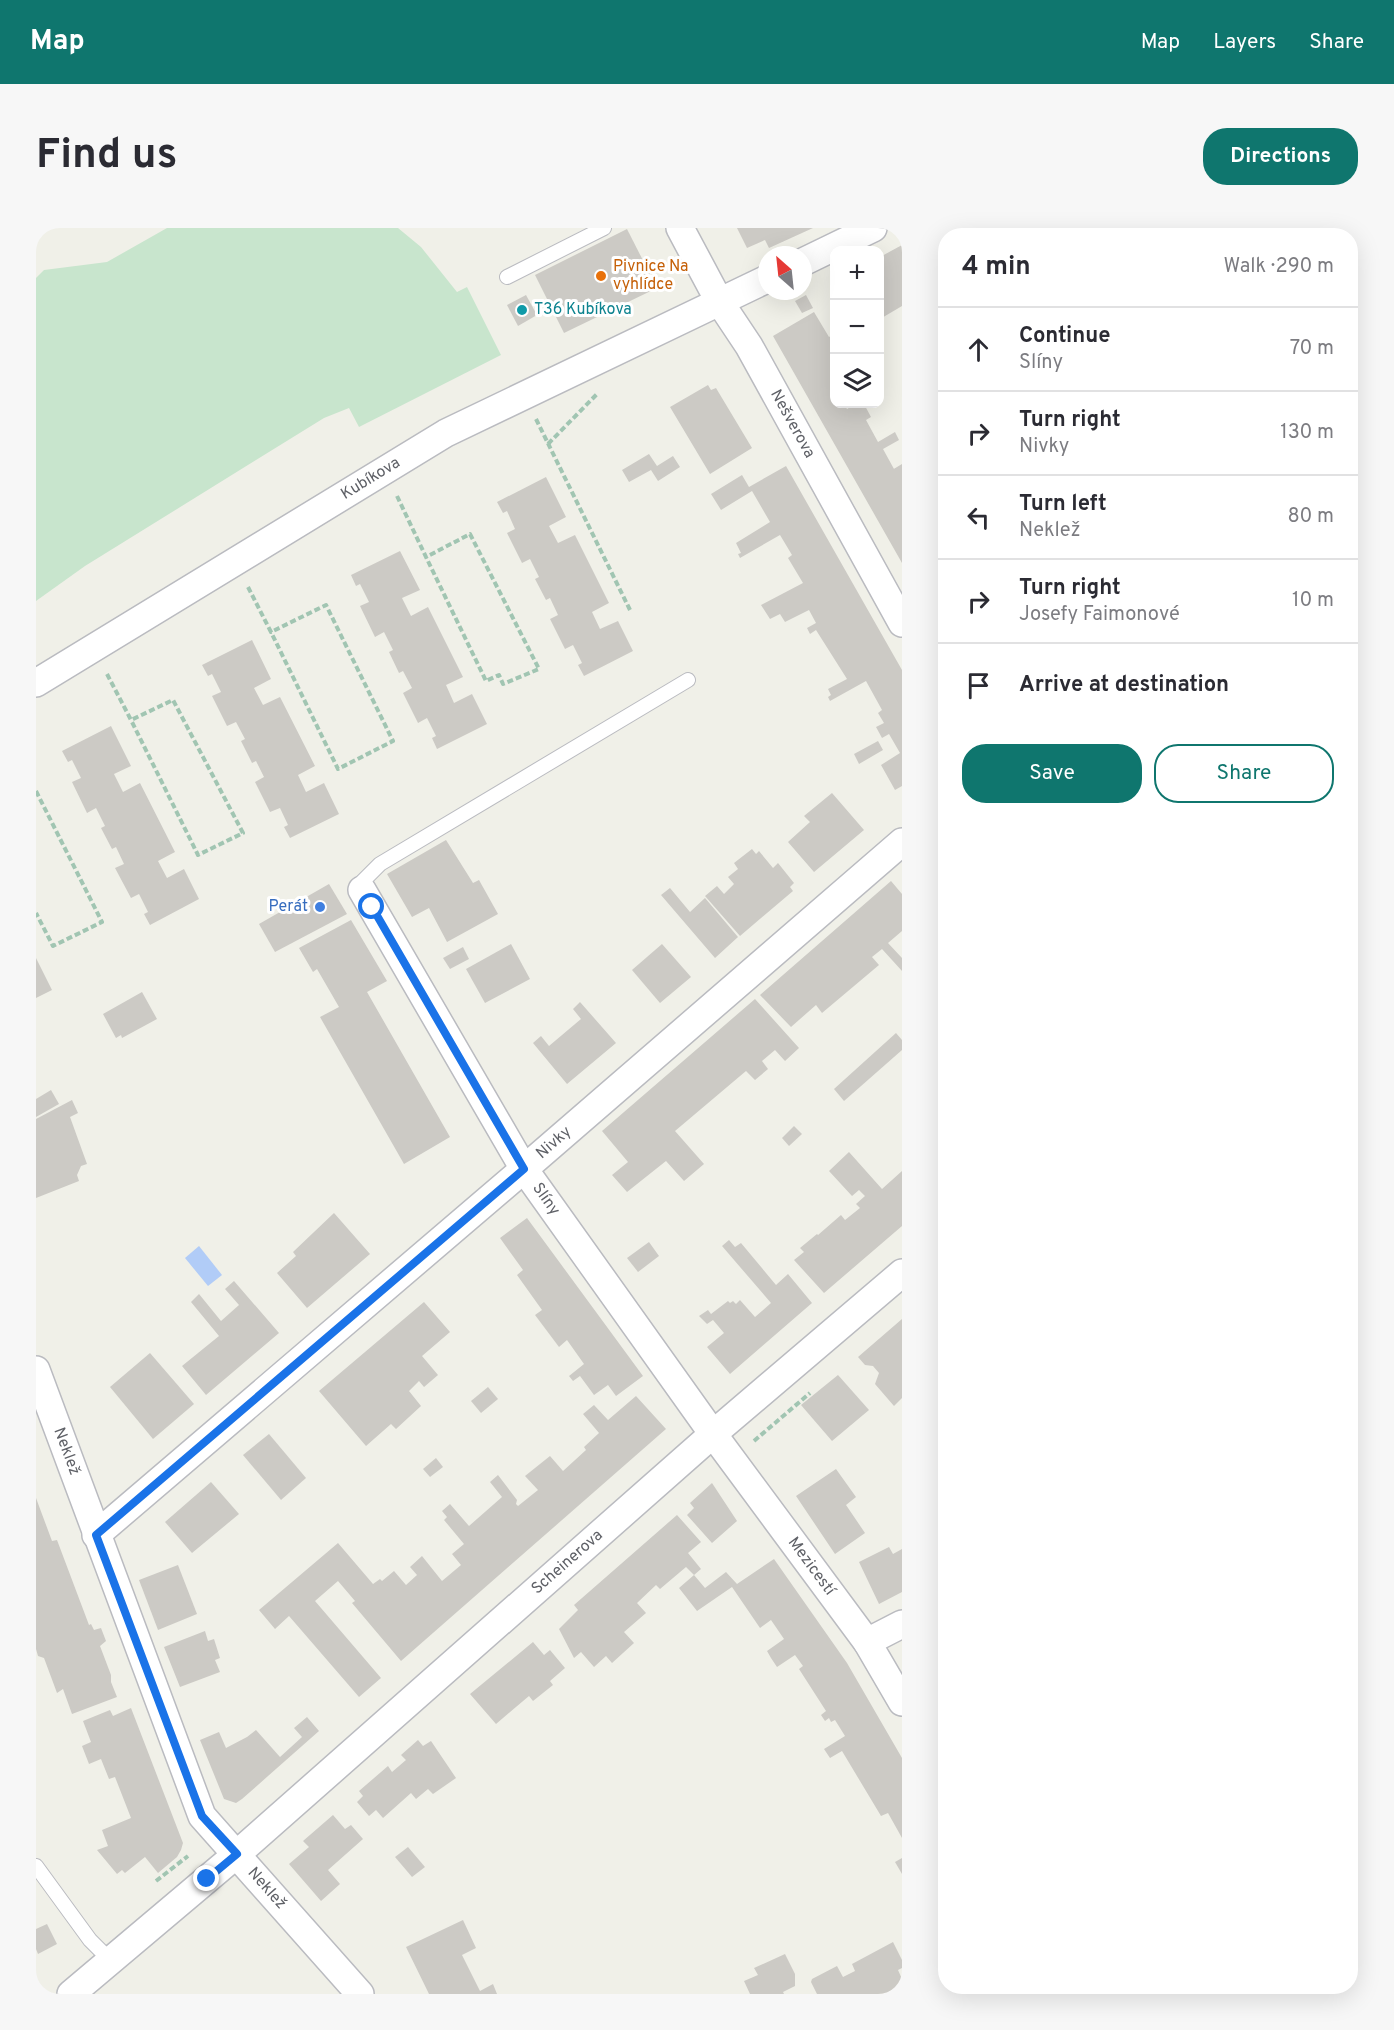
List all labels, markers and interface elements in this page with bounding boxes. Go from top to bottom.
text: Map [30,24,85,60]
text: Map [1141,29,1180,56]
text: Layers [1213,29,1276,56]
text: Share [1309,29,1364,56]
button: Directions [1203,128,1358,185]
text: Find us [36,130,177,183]
north arrow [758,246,812,300]
map controls [830,246,884,408]
button: + [830,246,884,300]
text: 4 min [962,251,1031,284]
text: Walk · 290 m [1223,254,1334,280]
place label: Pivnice Na vyhlídce [613,257,688,295]
marker: Pivnice Na vyhlídce [594,269,608,283]
place label: T36 Kubíkova [534,300,632,320]
button: − [830,300,884,354]
marker: T36 Kubíkova [515,303,529,317]
text: Continue [1019,323,1110,350]
icon: ahead [962,333,995,366]
text: 70 m [1290,336,1334,362]
text: Slíny [1019,350,1063,376]
button: layers [830,354,884,408]
street label: Nešverova [765,386,819,462]
text: Turn right [1019,407,1121,434]
icon: right [962,417,995,450]
text: 130 m [1280,420,1334,446]
text: Nivky [1019,434,1069,460]
street label: Kubíkova [337,453,404,505]
text: Turn left [1019,491,1107,518]
icon: left [962,501,995,534]
text: 80 m [1288,504,1334,530]
text: Neklež [1019,518,1080,544]
text: Turn right [1019,575,1121,602]
icon: right [962,585,995,618]
text: 10 m [1292,588,1334,614]
text: Josefy Faimonové [1019,602,1180,628]
icon: arrive [962,669,995,702]
text: Arrive at destination [1019,672,1229,699]
button: Save [962,744,1142,803]
button: Share [1154,744,1334,803]
route start [358,893,384,919]
place label: Perát [268,897,308,917]
marker: Perát [313,900,327,914]
street label: Nivky [532,1122,576,1164]
street label: Slíny [527,1179,564,1220]
street label: Neklež [48,1425,84,1478]
street label: Scheinerova [528,1526,607,1599]
street label: Mezicestí [783,1533,840,1601]
street label: Neklež [243,1864,290,1914]
route end [193,1865,219,1891]

